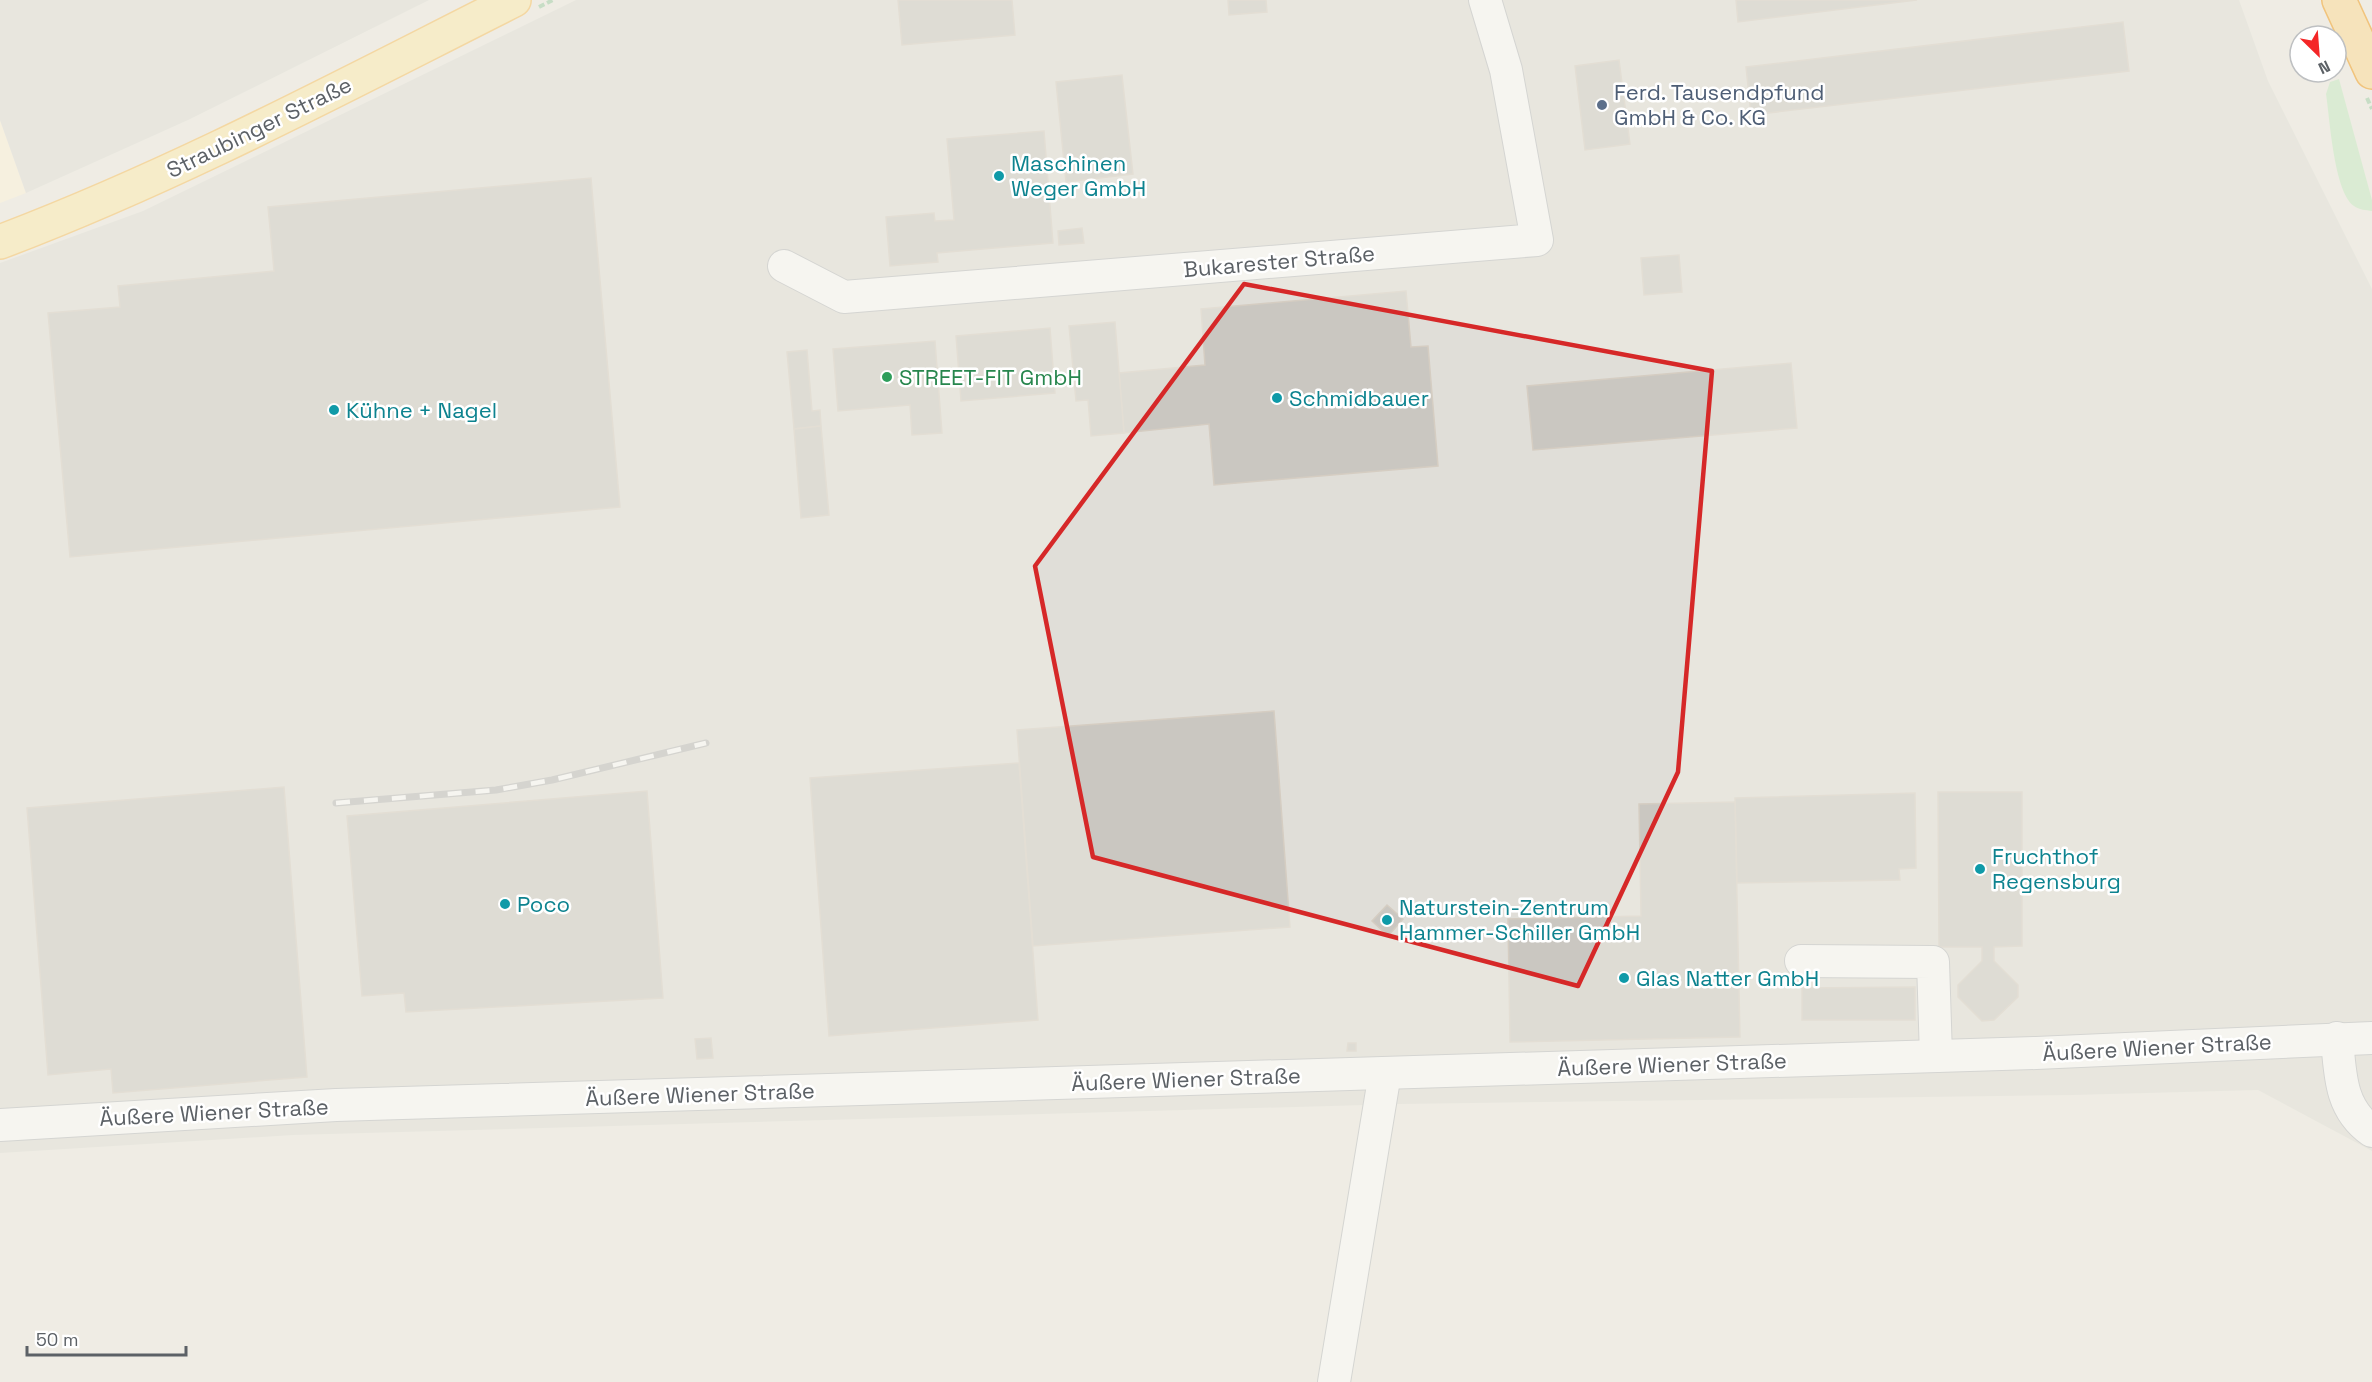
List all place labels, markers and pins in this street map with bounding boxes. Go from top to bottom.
place label: Ferd. Tausendpfund GmbH & Co. KG [1614,78,1824,131]
marker: Ferd. Tausendpfund GmbH & Co. KG [1595,98,1609,112]
place label: Maschinen Weger GmbH [1011,149,1146,202]
marker: Maschinen Weger GmbH [992,169,1006,183]
place label: STREET-FIT GmbH [899,363,1082,391]
marker: STREET-FIT GmbH [880,370,894,384]
place label: Schmidbauer [1289,384,1429,412]
marker: Schmidbauer [1270,391,1284,405]
place label: Kühne + Nagel [346,396,497,424]
marker: Kühne + Nagel [327,403,341,417]
place label: Fruchthof Regensburg [1992,842,2121,895]
marker: Fruchthof Regensburg [1973,862,1987,876]
place label: Poco [517,890,570,918]
place label: Naturstein-Zentrum Hammer-Schiller GmbH [1399,893,1640,946]
marker: Poco [498,897,512,911]
marker: Naturstein-Zentrum Hammer-Schiller GmbH [1380,913,1394,927]
place label: Glas Natter GmbH [1636,964,1819,992]
marker: Glas Natter GmbH [1617,971,1631,985]

